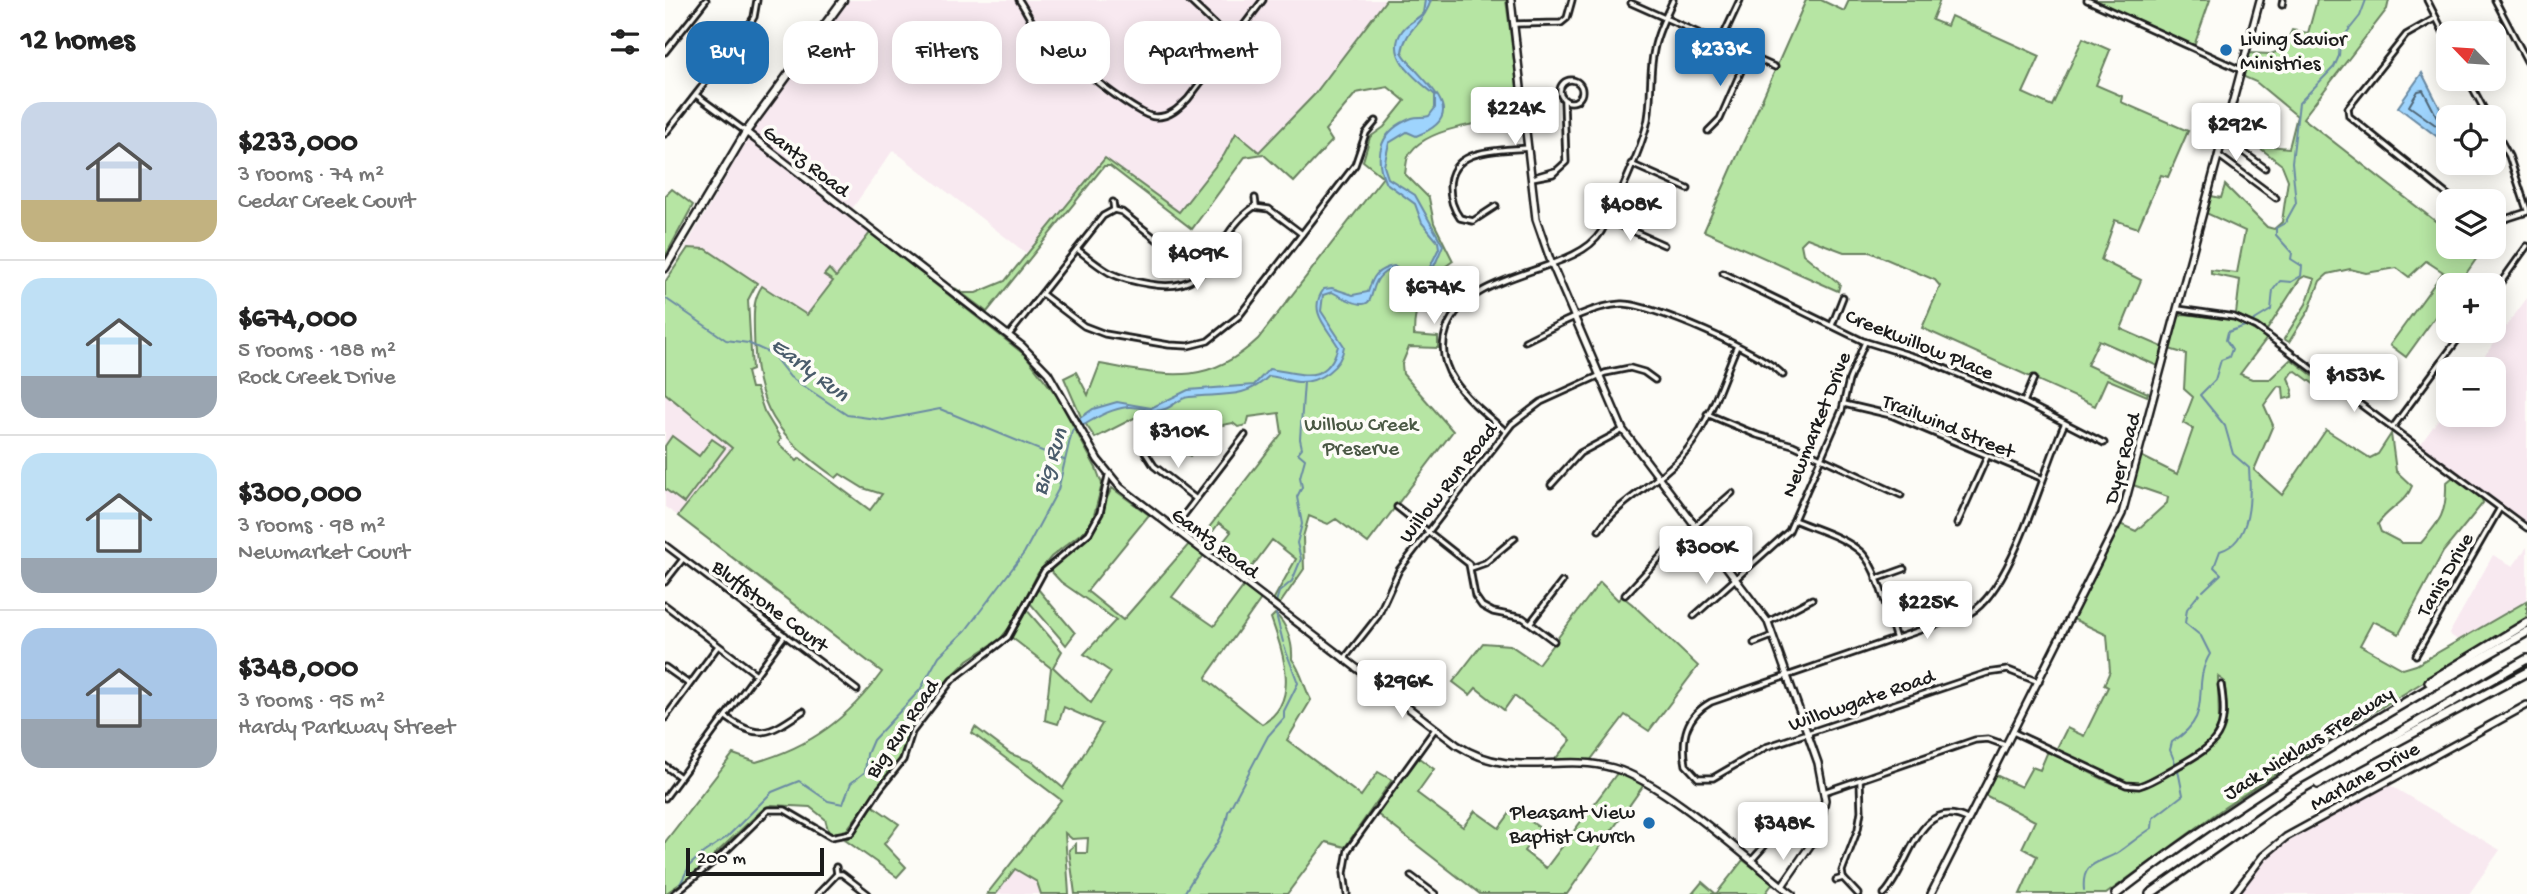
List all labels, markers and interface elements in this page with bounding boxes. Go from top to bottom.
chip: Buy [686,21,769,84]
chip: Rent [783,21,878,84]
chip: Filters [892,21,1002,84]
chip: New [1016,21,1110,84]
chip: Apartment [1124,21,1281,84]
north arrow [2436,21,2506,91]
map controls [2436,21,2506,427]
icon: filters [606,23,644,61]
text: 12 homes [21,25,134,60]
pin: $233K [1671,28,1769,88]
place label: Living Savior Ministries [2240,29,2348,78]
text: $233K [1691,37,1749,64]
marker: Living Savior Ministries [2218,42,2234,58]
pin: $224K [1466,88,1564,147]
text: $224K [1487,96,1543,123]
pin: $292K [2187,104,2285,163]
button: locate [2436,105,2506,175]
text: $292K [2207,112,2265,139]
street label: Gantz Road [756,121,855,206]
text: $233,000 [238,127,358,162]
icon: home [77,130,161,214]
text: 3 rooms · 74 m² [238,162,384,189]
pin: $408K [1581,184,1679,243]
text: Cedar Creek Court [238,189,415,216]
button: layers [2436,189,2506,259]
text: $408K [1600,192,1660,219]
pin: $409K [1148,232,1246,292]
text: $409K [1168,241,1226,268]
pin: $674K [1385,266,1483,326]
button: + [2436,273,2506,343]
text: $674K [1405,275,1463,302]
text: $674,000 [238,303,357,338]
street label: Creekwillow Place [1841,305,1998,388]
icon: home [77,306,161,390]
water label: Early Run [764,333,854,410]
text: 5 rooms · 188 m² [238,338,396,365]
street label: Newmarket Drive [1778,348,1859,502]
pin: $153K [2305,354,2403,414]
button: − [2436,357,2506,427]
text: $153K [2326,363,2382,390]
text: Rock Creek Drive [238,365,396,392]
street label: Trailwind Street [1877,390,2020,467]
street label: Dyer Road [2100,409,2149,509]
pin: $310K [1129,410,1227,470]
park label: Willow Creek Preserve [1304,414,1420,463]
street label: Willow Run Road [1395,418,1505,549]
text: $310K [1149,419,1207,446]
water label: Big Run [1027,424,1076,499]
text: $300,000 [238,478,362,513]
icon: home [77,481,161,565]
street label: Gantz Road [1165,504,1264,587]
text: 3 rooms · 98 m² [238,513,385,540]
pin: $300K [1657,526,1755,586]
street label: Tanis Drive [2413,528,2482,623]
text: $300K [1675,535,1737,562]
text: Newmarket Court [238,540,410,567]
street label: Bluffstone Court [705,555,834,661]
pin: $225K [1878,582,1976,641]
text: $225K [1898,590,1956,617]
text: $348,000 [238,653,358,688]
icon: home [77,656,161,740]
pin: $296K [1353,660,1451,720]
street label: Willowgate Road [1786,665,1940,739]
text: $296K [1373,669,1431,696]
street label: Big Run Road [861,674,947,785]
street label: Jack Nicklaus Freeway [2220,682,2400,808]
text: 3 rooms · 95 m² [238,688,385,715]
text: Hardy Parkway Street [238,715,455,742]
street label: Marlane Drive [2306,737,2426,818]
place label: Pleasant View Baptist Church [1509,802,1636,851]
pin: $348K [1734,802,1832,862]
text: $348K [1754,811,1812,838]
marker: Pleasant View Baptist Church [1641,815,1657,831]
scale bar [686,845,824,877]
text: 200 m [697,848,746,871]

